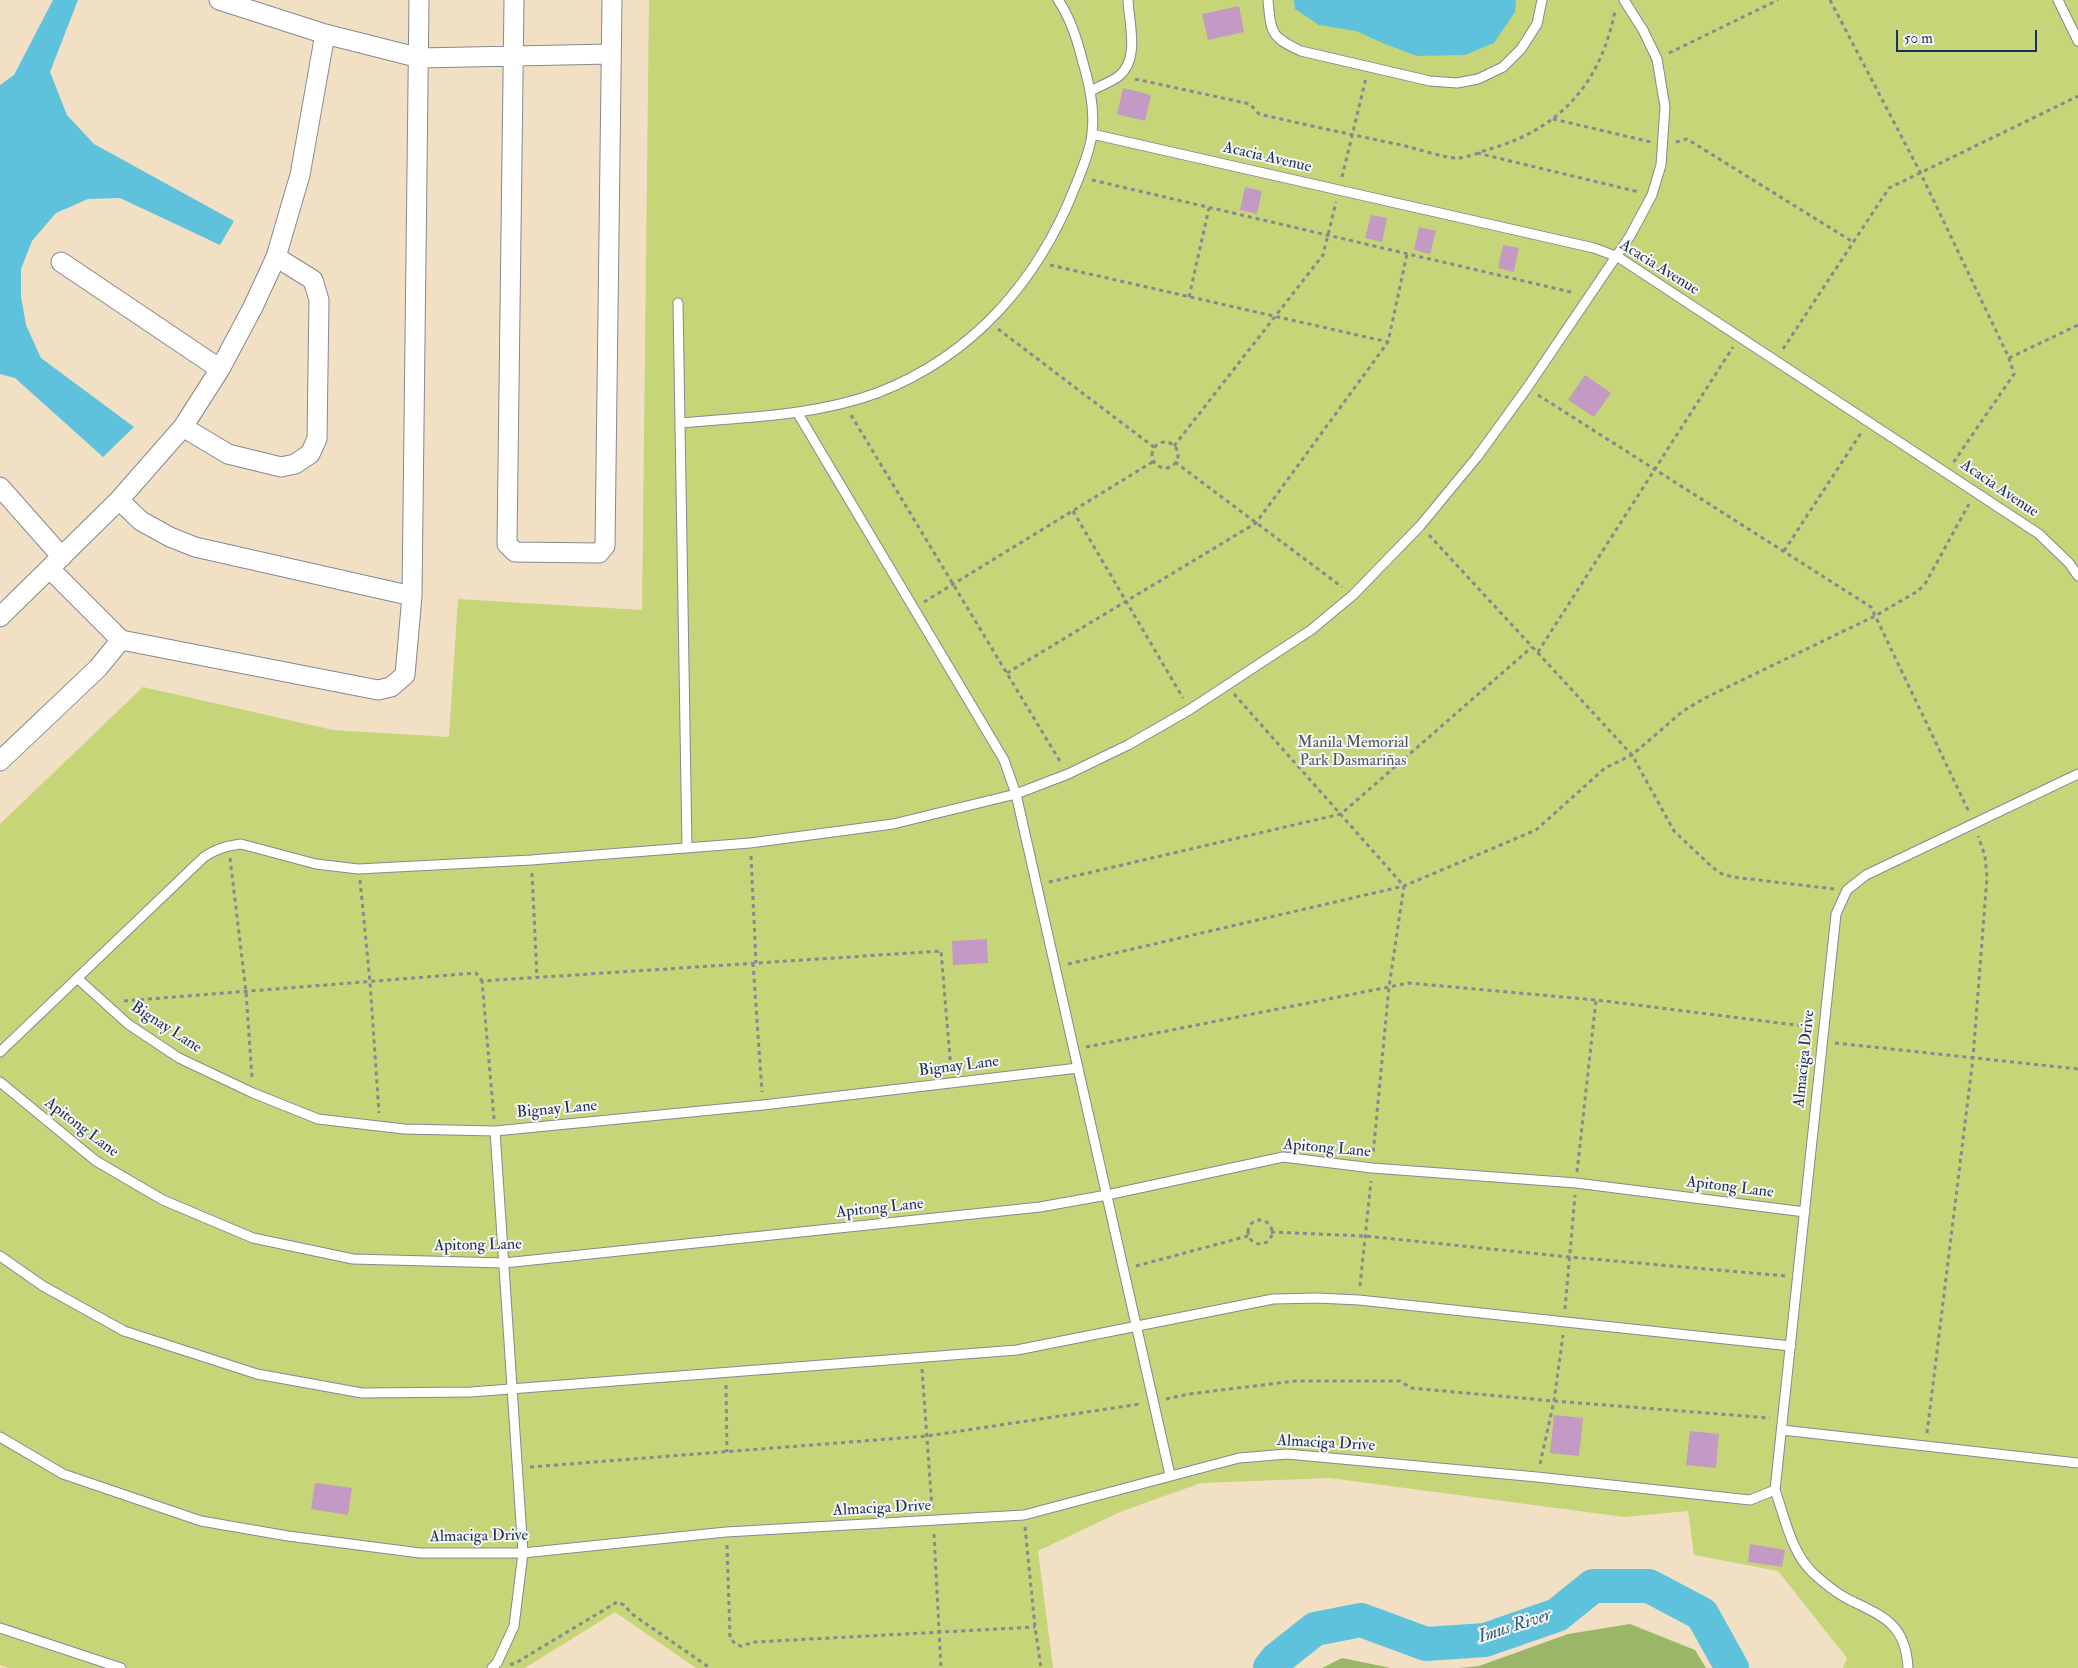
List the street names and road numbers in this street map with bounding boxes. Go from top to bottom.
street label: Acacia Avenue [1221,139,1313,177]
street label: Acacia Avenue [1616,236,1702,300]
street label: Acacia Avenue [1956,456,2042,522]
street label: Bignay Lane [127,998,205,1058]
street label: Almaciga Drive [1790,1009,1820,1109]
street label: Bignay Lane [918,1053,1000,1081]
street label: Apitong Lane [40,1094,122,1162]
street label: Bignay Lane [516,1097,598,1123]
street label: Apitong Lane [1282,1136,1372,1162]
street label: Apitong Lane [1685,1173,1775,1203]
street label: Apitong Lane [835,1195,925,1223]
street label: Apitong Lane [434,1236,522,1256]
street label: Almaciga Drive [1276,1432,1376,1456]
street label: Almaciga Drive [832,1497,932,1521]
street label: Almaciga Drive [430,1527,528,1547]

